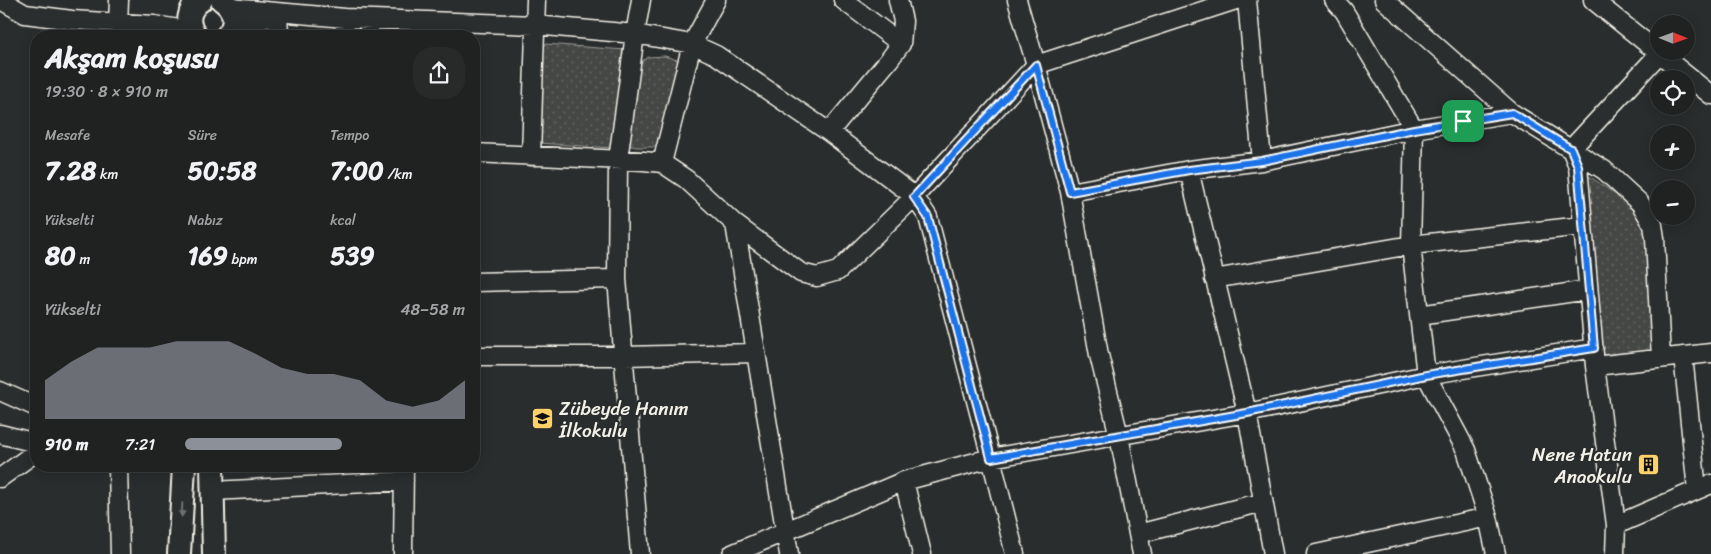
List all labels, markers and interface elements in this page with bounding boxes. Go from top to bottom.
north arrow [1650,15,1695,60]
map controls [1650,15,1695,225]
text: Akşam koşusu [45,33,219,82]
button: share [413,47,465,99]
button: locate [1650,70,1695,115]
text: 19:30 · 8 × 910 m [45,77,168,106]
pin [1442,100,1484,142]
icon: arrive [1449,107,1477,135]
text: Mesafe [45,123,90,148]
text: Süre [188,123,217,148]
text: Tempo [330,123,369,148]
button: + [1650,125,1695,170]
text: 7.28 [45,148,96,193]
text: 50:58 [188,148,257,193]
text: 7:00 [330,148,384,193]
text: km [96,162,118,187]
text: /km [384,162,413,187]
button: − [1650,180,1695,225]
text: Yükselti [45,208,94,233]
text: Nabız [188,208,223,233]
text: kcal [330,208,356,233]
text: 80 [45,233,76,278]
text: 169 [188,233,228,278]
text: 539 [330,233,375,278]
text: m [76,247,90,272]
text: bpm [228,247,257,272]
text: Yükselti [45,295,101,324]
text: 48–58 m [400,295,465,324]
place label: Zübeyde Hanım İlkokulu [558,392,689,447]
school or university icon: Zübeyde Hanım İlkokulu [531,407,555,431]
text: 910 m [45,430,88,459]
text: 7:21 [125,430,155,459]
place label: Nene Hatun Anaokulu [1532,438,1632,493]
building icon: Nene Hatun Anaokulu [1636,453,1660,477]
one-way arrow [177,502,185,518]

